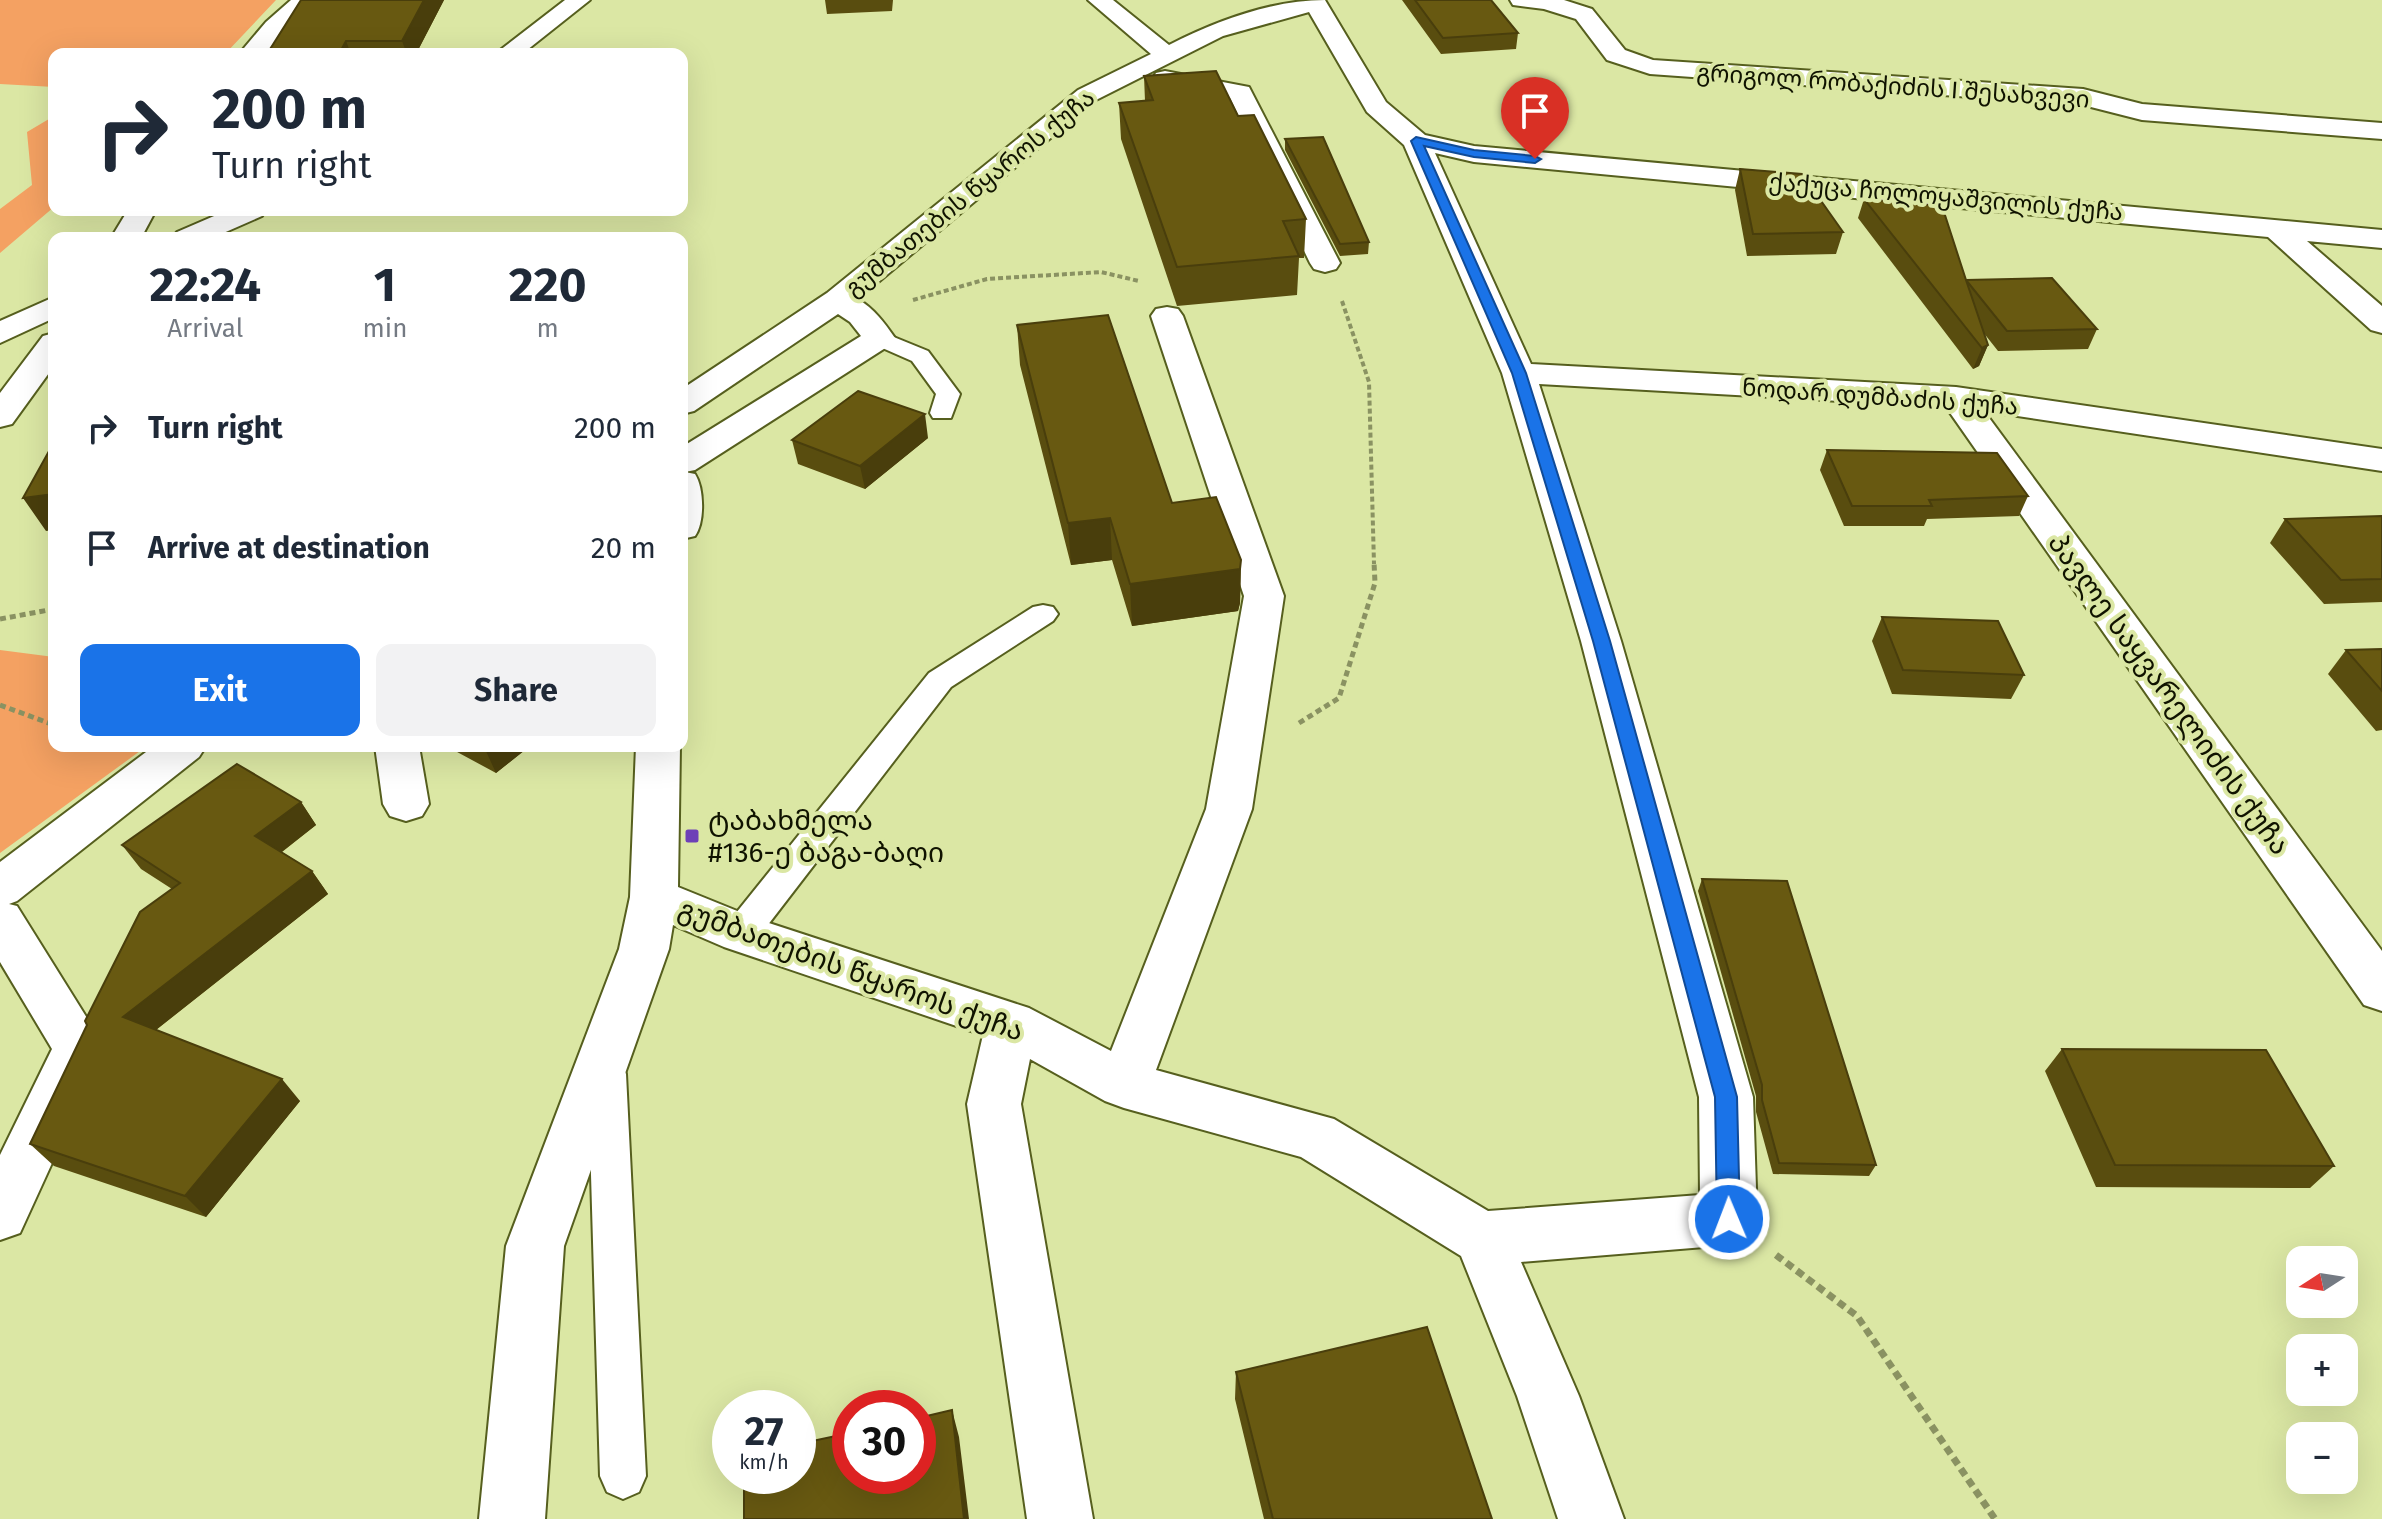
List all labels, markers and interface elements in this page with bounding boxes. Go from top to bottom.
street label: გრიგოლ რობაქიძის I შესახვევი [1696,58,2090,114]
text: 200 m [212,76,367,143]
pin [1501,77,1569,159]
icon: right [80,80,184,184]
street label: გუმბათების წყაროს ქუჩა [840,84,1100,302]
icon: arrive [1513,89,1557,133]
text: Turn right [212,144,372,188]
street label: ქაქუცა ჩოლოყაშვილის ქუჩა [1768,168,2124,226]
text: 22:24 [149,256,261,314]
text: 1 [374,256,396,314]
text: 220 [509,256,587,314]
text: Arrival [167,313,243,344]
text: min [363,313,407,344]
text: m [537,313,559,344]
street label: ნოდარ დუმბაძის ქუჩა [1741,373,2019,421]
icon: right [80,406,124,450]
text: Turn right [148,410,283,446]
text: 200 m [574,410,656,446]
icon: arrive [80,526,124,570]
street label: პავლე საყვარელიძის ქუჩა [2041,527,2297,861]
text: Arrive at destination [148,530,430,566]
text: 20 m [591,530,656,566]
button: Exit [80,644,360,736]
button: Share [376,644,656,736]
place label: ტაბახმელა #136-ე ბაგა-ბაღი [708,804,944,869]
marker: ტაბახმელა #136-ე ბაგა-ბაღი [683,827,701,845]
street label: გუმბათების წყაროს ქუჩა [674,892,1028,1048]
position arrow [1687,1177,1771,1261]
north arrow [2286,1246,2358,1318]
map controls [2286,1246,2358,1494]
button: + [2286,1334,2358,1406]
speed limit sign: 30 [832,1390,936,1494]
text: 27 [745,1408,784,1456]
button: − [2286,1422,2358,1494]
text: km/h [739,1450,789,1474]

